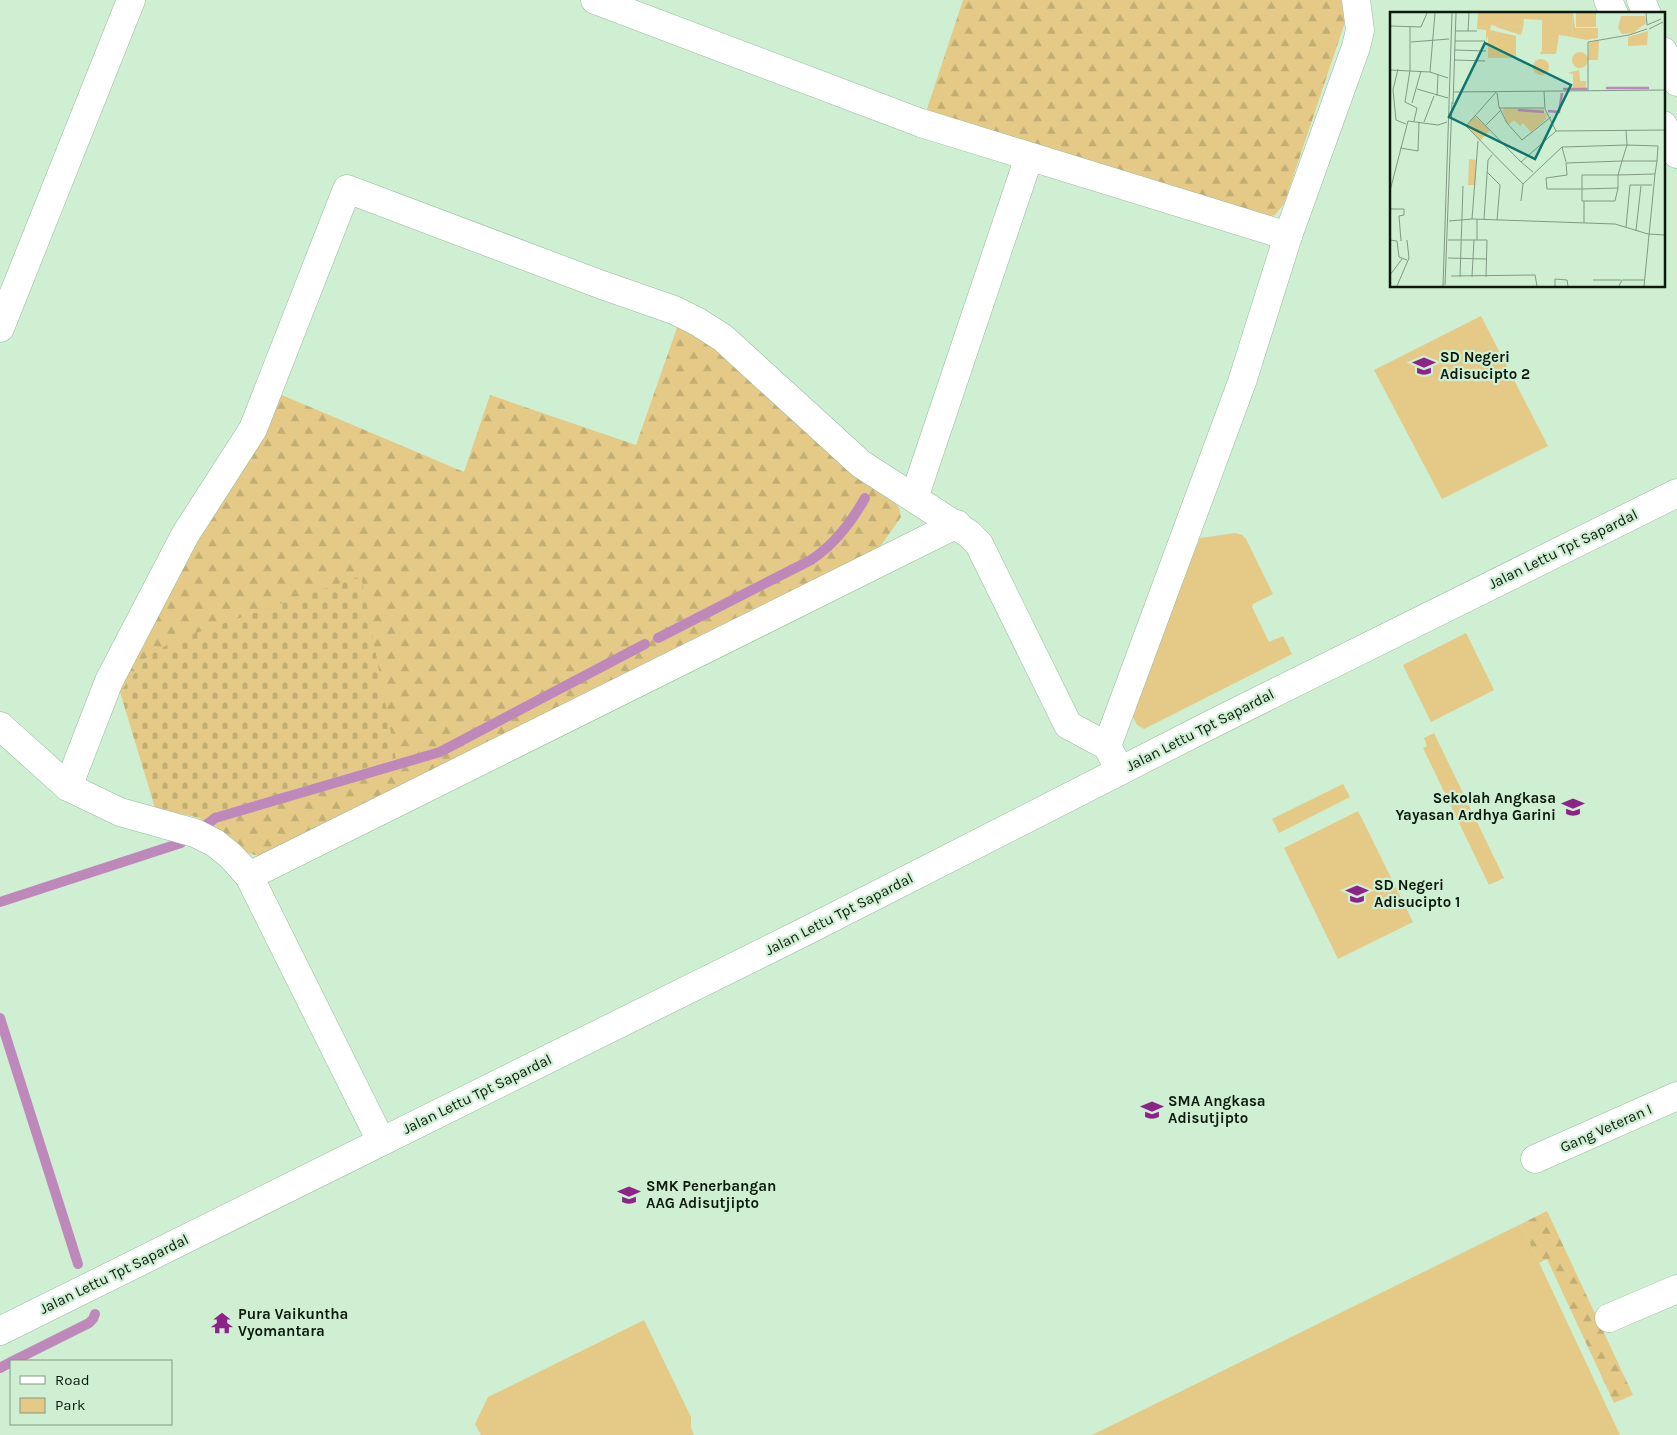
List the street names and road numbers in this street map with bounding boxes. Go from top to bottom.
street label: Jalan Lettu Tpt Sapardal [1486,505,1640,593]
street label: Jalan Lettu Tpt Sapardal [1123,685,1277,775]
street label: Jalan Lettu Tpt Sapardal [762,869,916,959]
street label: Jalan Lettu Tpt Sapardal [400,1050,554,1138]
street label: Gang Veteran I [1557,1100,1655,1156]
street label: Jalan Lettu Tpt Sapardal [37,1230,191,1318]

